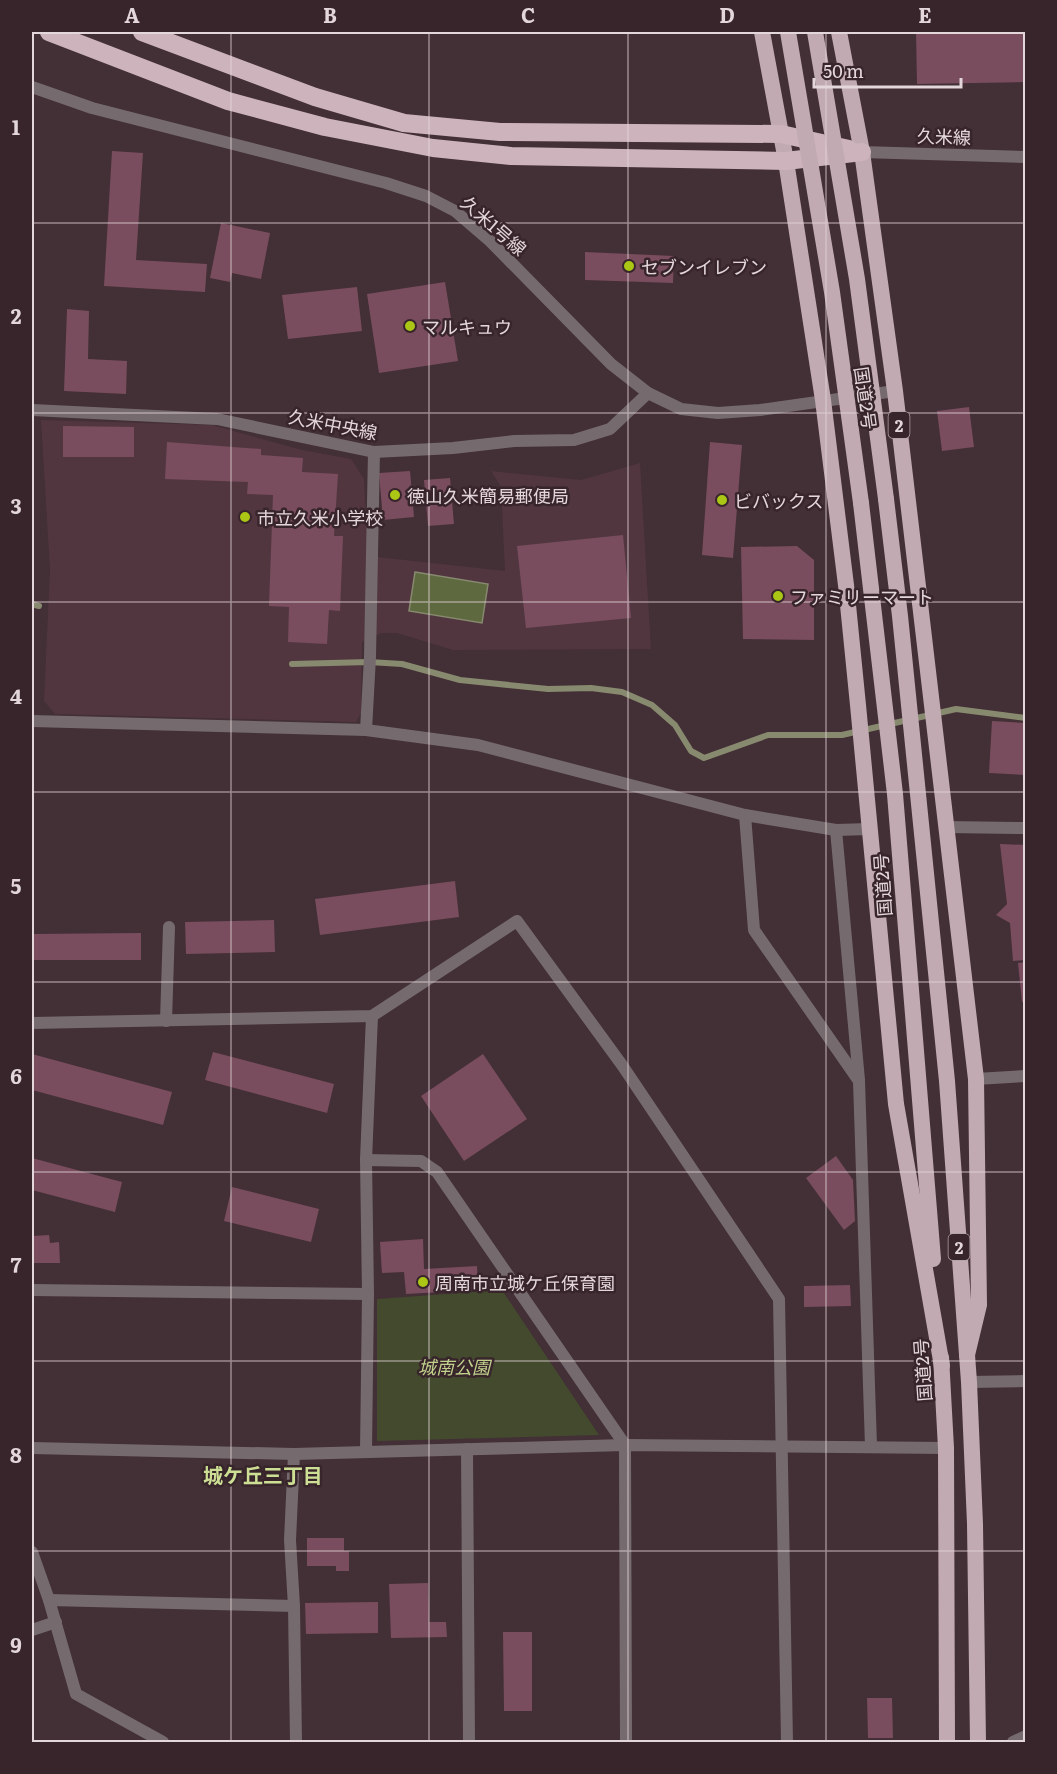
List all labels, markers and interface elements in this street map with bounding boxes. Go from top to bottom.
text: A [124,0,140,29]
text: B [323,0,337,29]
text: C [521,0,535,29]
text: D [719,0,735,29]
text: E [918,0,932,29]
scale bar [814,51,961,89]
text: 50 m [823,57,864,84]
text: 1 [12,111,20,141]
street label: 久米線 [917,122,971,150]
street label: 久米1号線 [455,189,533,261]
place label: セブンイレブン [641,253,767,280]
marker: セブンイレブン [622,259,636,273]
text: 2 [11,300,22,330]
place label: マルキュウ [422,313,512,340]
marker: マルキュウ [403,319,417,333]
street label: 国道2号 [848,365,884,431]
street label: 久米中央線 [286,402,380,446]
road number: 2 [888,412,910,438]
place label: 徳山久米簡易郵便局 [407,482,569,509]
place label: ビバックス [734,487,823,514]
marker: 徳山久米簡易郵便局 [388,488,402,502]
text: 3 [10,490,22,520]
marker: ビバックス [715,493,729,507]
place label: 市立久米小学校 [257,504,383,531]
marker: 市立久米小学校 [238,510,252,524]
place label: ファミリーマート [790,583,934,610]
marker: ファミリーマート [771,589,785,603]
text: 4 [10,680,22,710]
street label: 国道2号 [866,853,898,917]
text: 5 [11,870,22,900]
text: 6 [10,1060,22,1090]
road number: 2 [948,1234,970,1260]
text: 7 [11,1249,22,1279]
place label: 周南市立城ケ丘保育園 [435,1269,615,1296]
marker: 周南市立城ケ丘保育園 [416,1275,430,1289]
street label: 国道2号 [906,1338,938,1402]
park label: 城南公園 [418,1353,493,1380]
text: 8 [10,1439,22,1469]
district label: 城ケ丘三丁目 [203,1459,323,1489]
text: 9 [10,1629,22,1659]

